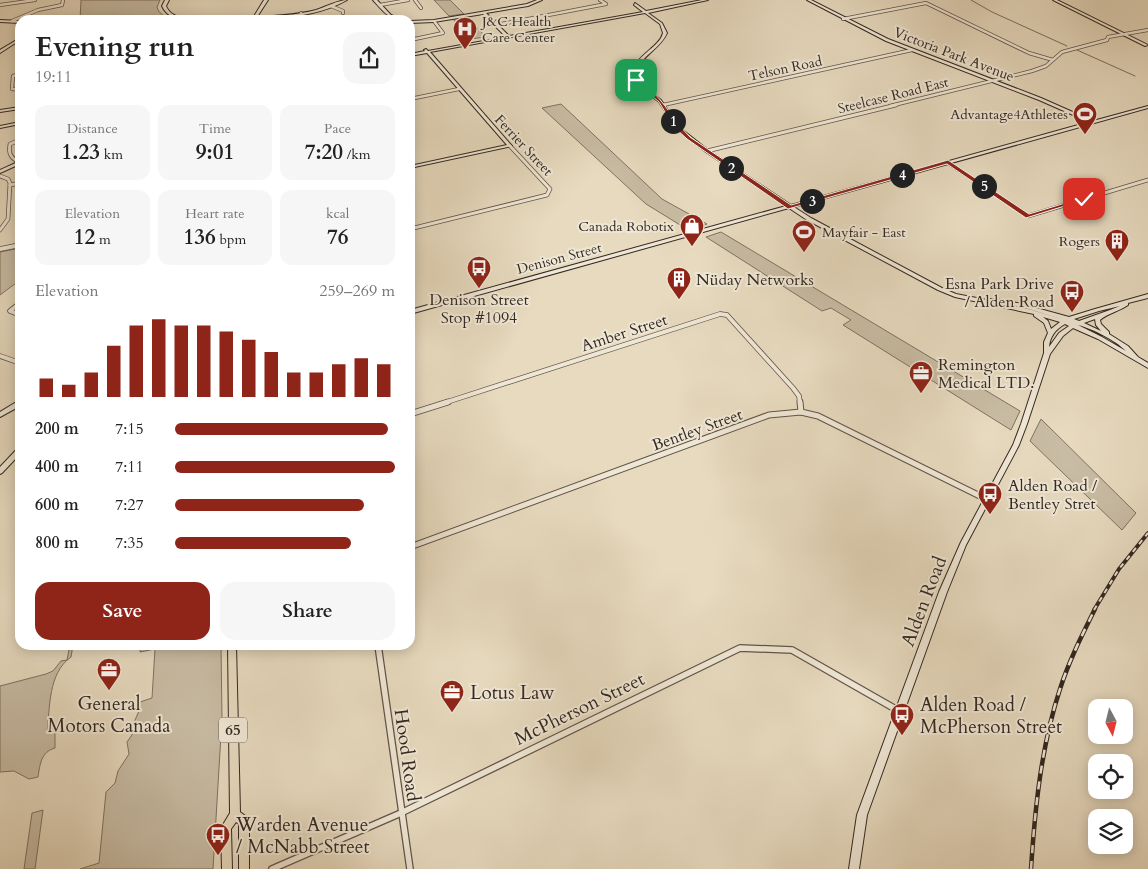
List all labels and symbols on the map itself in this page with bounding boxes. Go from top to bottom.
place label: J&C Health Care Center [480,12,556,47]
hospital icon: J&C Health Care Center [452,16,478,50]
street label: Victoria Park Avenue [891,23,1017,86]
street label: Telson Road [746,51,824,86]
pin [615,59,657,101]
street label: Steelcase Road East [836,72,951,118]
sports icon: Advantage4Athletes [1072,101,1098,135]
place label: Advantage4Athletes [950,105,1068,124]
pin: 1 [660,108,686,134]
street label: Ferrier Street [490,111,557,181]
pin: 2 [718,156,744,180]
pin: 4 [890,162,914,188]
pin: 5 [972,174,996,198]
pin [1063,178,1105,220]
pin: 3 [800,188,824,214]
shop icon: Canada Robotix [679,213,705,247]
place label: Canada Robotix [578,217,674,236]
sports icon: Mayfair - East [791,219,817,253]
place label: Mayfair - East [822,223,906,242]
building icon: Rogers [1104,228,1130,262]
place label: Rogers [1059,232,1100,251]
street label: Denison Street [515,238,604,279]
bus stop icon: Denison Street Stop #1094 [466,255,492,289]
building icon: Nüday Networks [666,266,692,300]
place label: Nüday Networks [696,269,814,291]
place label: Esna Park Drive / Alden Road [945,273,1054,313]
bus stop icon: Esna Park Drive / Alden Road [1059,279,1085,313]
place label: Denison Street Stop #1094 [429,289,529,329]
street label: Amber Street [578,309,670,357]
place label: Remington Medical LTD. [938,354,1034,394]
office icon: Remington Medical LTD. [908,360,934,394]
street label: Bentley Street [649,403,746,457]
place label: Alden Road / Bentley Stret [1008,475,1098,515]
bus stop icon: Alden Road / Bentley Stret [977,481,1003,515]
street label: Alden Road [895,552,953,650]
office icon: General Motors Canada [96,657,122,691]
street label: McPherson Street [510,666,649,752]
office icon: Lotus Law [439,679,465,713]
place label: Lotus Law [470,680,555,706]
place label: General Motors Canada [48,691,170,739]
place label: Alden Road / McPherson Street [920,692,1062,740]
north arrow [1088,699,1132,744]
bus stop icon: Alden Road / McPherson Street [889,702,915,736]
street label: Hood Road [388,707,426,803]
road number: 65 [219,718,247,742]
place label: Warden Avenue / McNabb Street [235,812,369,860]
bus stop icon: Warden Avenue / McNabb Street [205,822,231,856]

